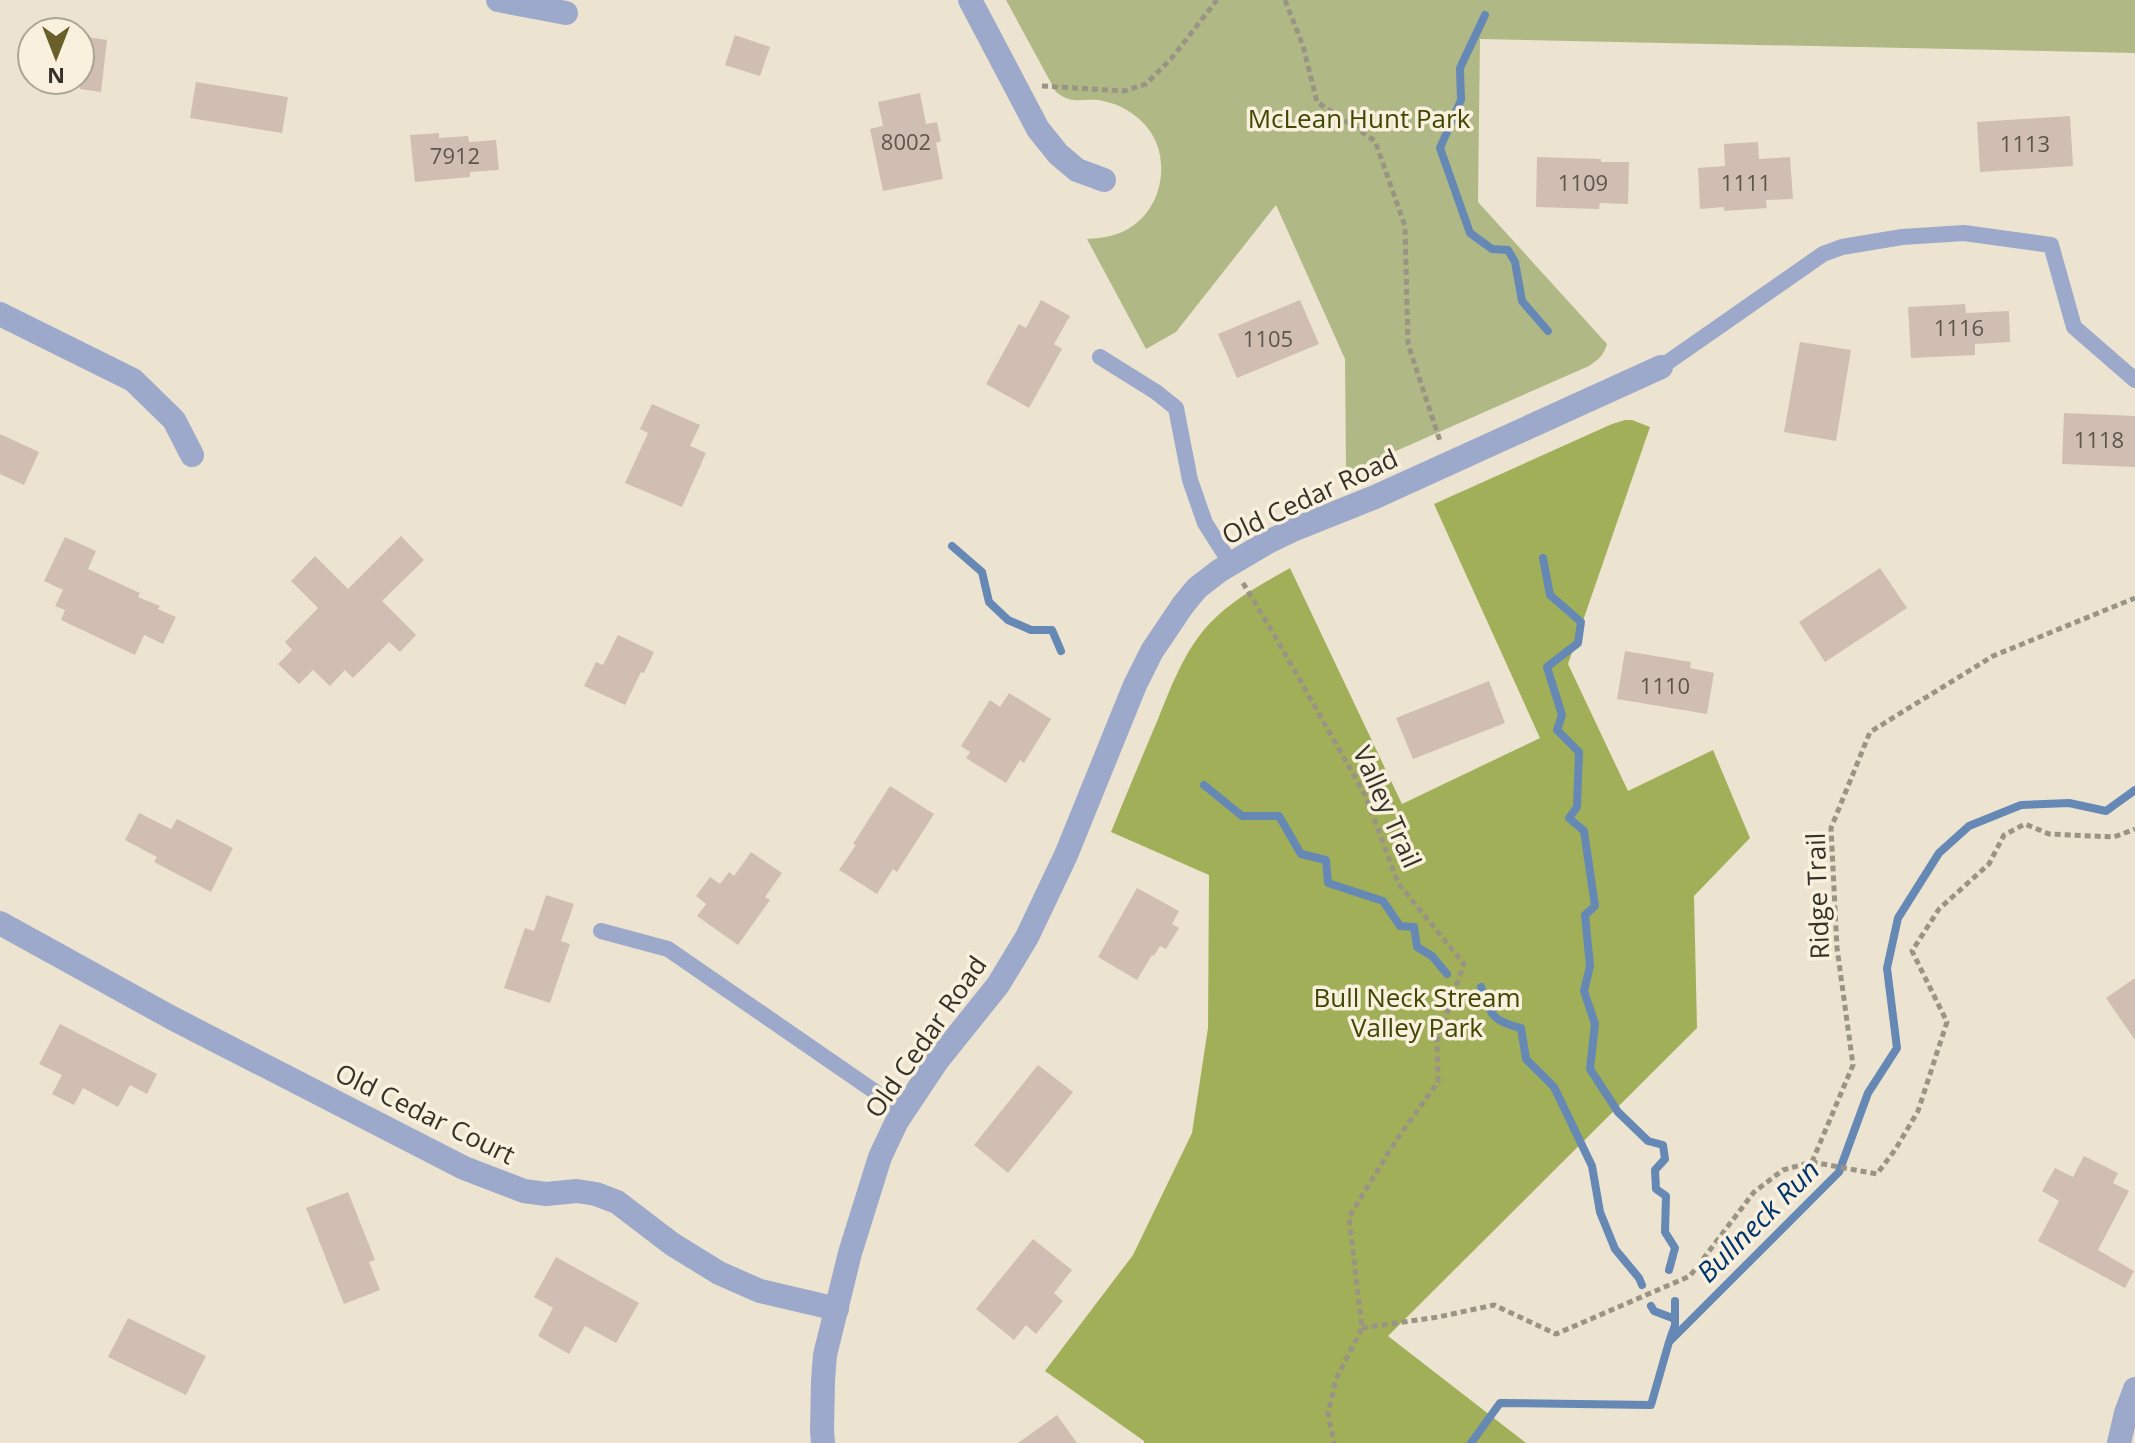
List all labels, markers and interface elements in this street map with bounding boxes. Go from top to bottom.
north arrow [16,16,96,96]
text: N [47,62,65,92]
park label: McLean Hunt Park [1248,100,1471,136]
house number: 8002 [881,126,931,156]
house number: 1113 [2000,128,2050,158]
house number: 7912 [430,140,480,170]
house number: 1109 [1558,167,1608,197]
house number: 1111 [1721,167,1771,197]
house number: 1116 [1934,312,1984,342]
house number: 1105 [1243,323,1293,353]
house number: 1118 [2074,424,2124,454]
street label: Old Cedar Road [1216,440,1403,553]
house number: 1110 [1640,670,1690,700]
street label: Valley Trail [1345,740,1431,873]
street label: Ridge Trail [1797,832,1837,960]
street label: Old Cedar Road [856,948,994,1125]
park label: Bull Neck Stream Valley Park [1314,979,1520,1045]
street label: Old Cedar Court [329,1054,521,1172]
water label: Bullneck Run [1688,1151,1827,1290]

